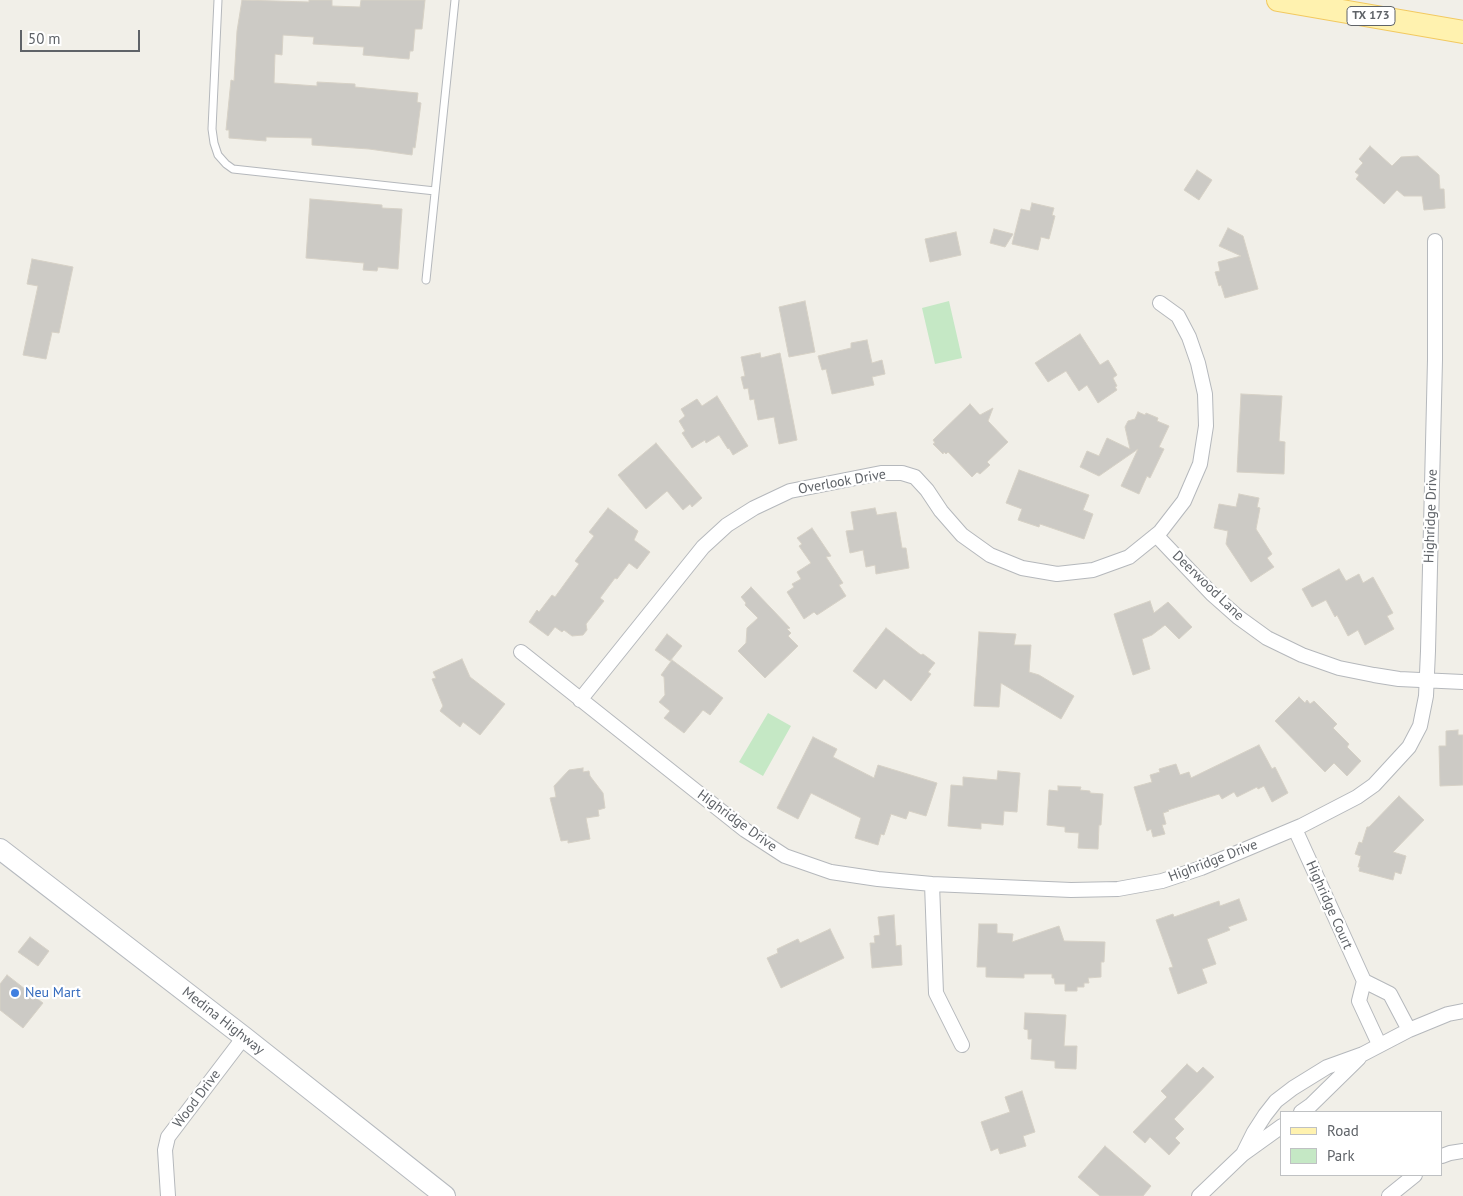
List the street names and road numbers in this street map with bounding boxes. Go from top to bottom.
road number: TX 173 [1347,7,1395,26]
street label: Overlook Drive [797,466,887,498]
street label: Highridge Drive [1421,469,1441,563]
street label: Deerwood Lane [1169,548,1247,624]
street label: Highridge Drive [694,787,780,855]
street label: Highridge Drive [1166,836,1260,886]
street label: Highridge Court [1302,858,1356,952]
street label: Medina Highway [178,984,268,1058]
street label: Wood Drive [170,1067,224,1131]

